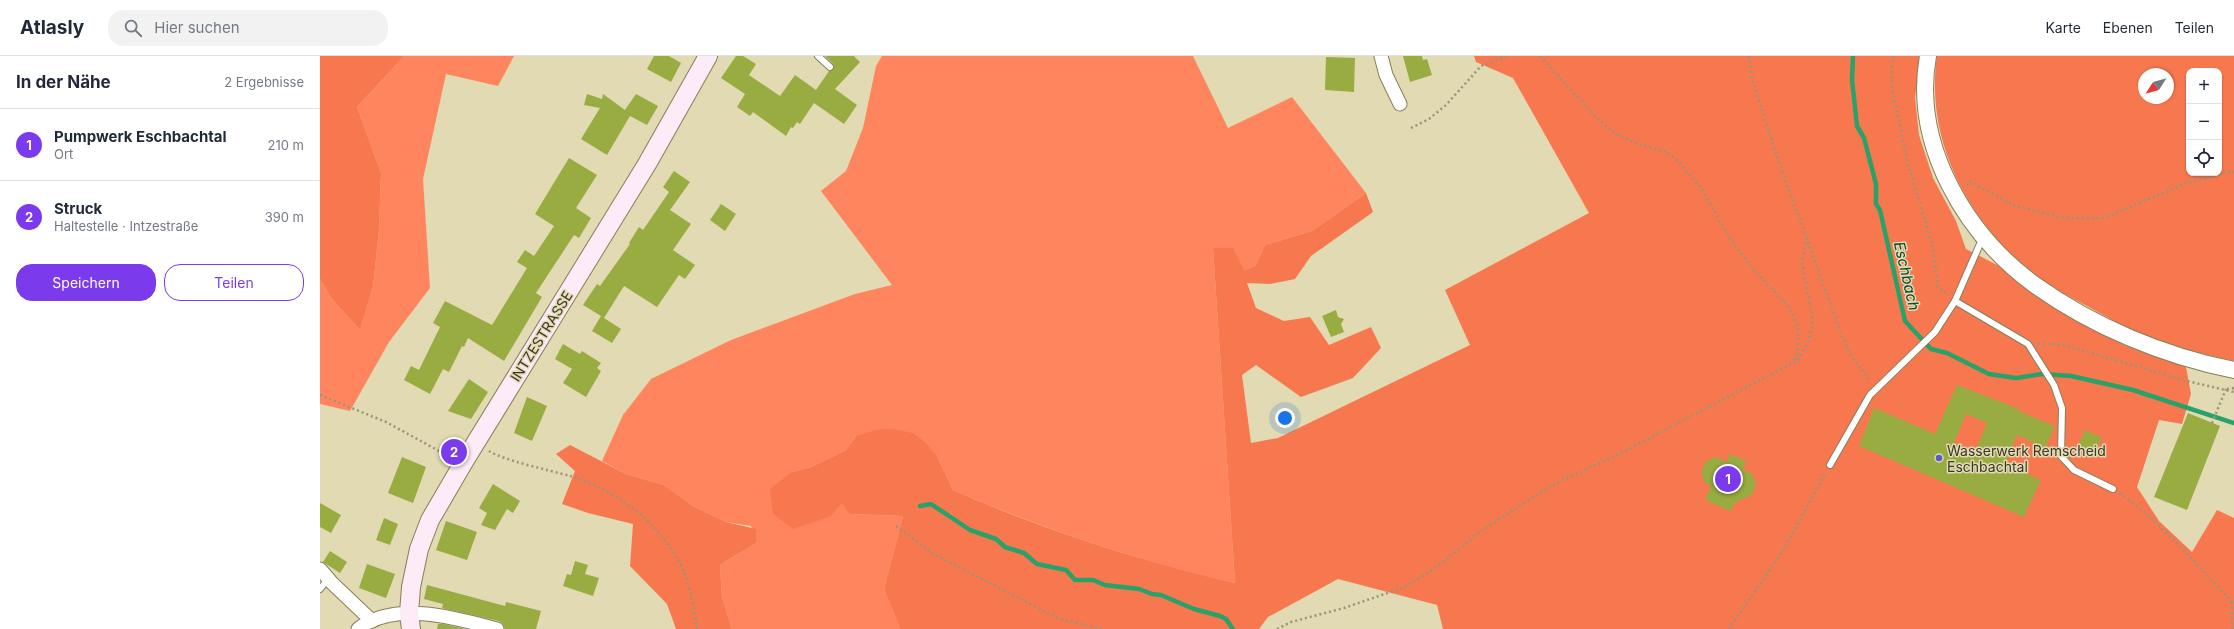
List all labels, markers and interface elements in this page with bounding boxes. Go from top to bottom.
search box [108,10,388,46]
text: Atlasly [20,16,84,39]
icon: search [122,17,144,39]
text: Hier suchen [154,18,240,37]
text: Karte [2045,19,2081,36]
text: Ebenen [2103,19,2153,36]
text: Teilen [2175,19,2214,36]
north arrow [2138,68,2174,104]
map controls [2186,68,2222,176]
button: + [2186,68,2222,104]
text: In der Nähe [16,72,111,92]
text: 2 Ergebnisse [224,74,304,90]
button: − [2186,104,2222,140]
text: Pumpwerk Eschbachtal [54,127,227,146]
text: 1 [26,137,32,153]
text: 210 m [268,137,304,153]
button: locate [2186,140,2222,176]
text: Ort [54,146,73,162]
text: Struck [54,199,102,218]
text: 2 [25,209,33,225]
text: 390 m [265,209,304,225]
text: Haltestelle · Intzestraße [54,218,198,234]
water label: Eschbach [1890,240,1924,312]
button: Speichern [16,264,156,301]
button: Teilen [164,264,304,301]
street label: INTZESTRASSE [506,288,576,384]
your location [1275,408,1295,428]
pin: 2 [441,437,467,467]
place label: Wasserwerk Remscheid Eschbachtal [1947,442,2106,475]
marker: Wasserwerk Remscheid Eschbachtal [1934,453,1944,463]
pin: 1 [1715,464,1741,494]

